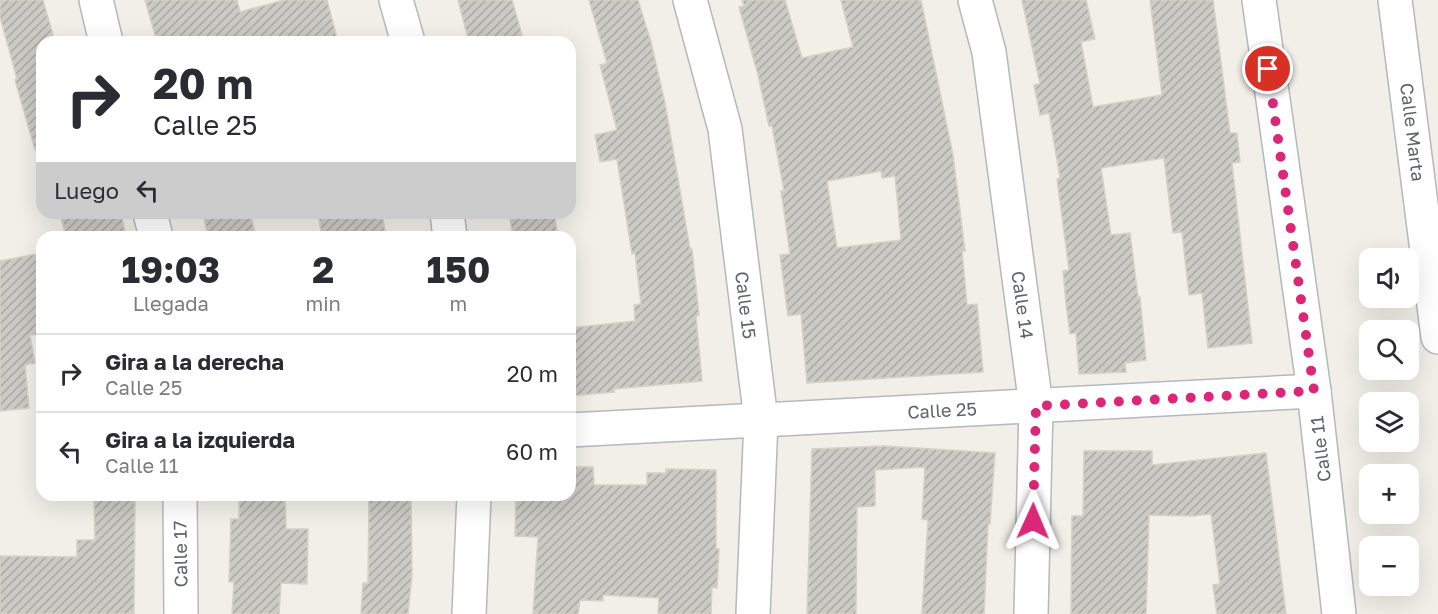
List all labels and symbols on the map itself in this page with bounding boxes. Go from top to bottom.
pin [1242,43,1293,94]
street label: Calle Marta [1396,81,1430,183]
street label: Calle 15 [731,270,761,340]
street label: Calle 14 [1007,270,1039,340]
street label: Calle 25 [907,397,977,423]
street label: Calle 11 [1305,415,1335,483]
position arrow [1001,489,1065,553]
street label: Calle 17 [168,520,192,588]

